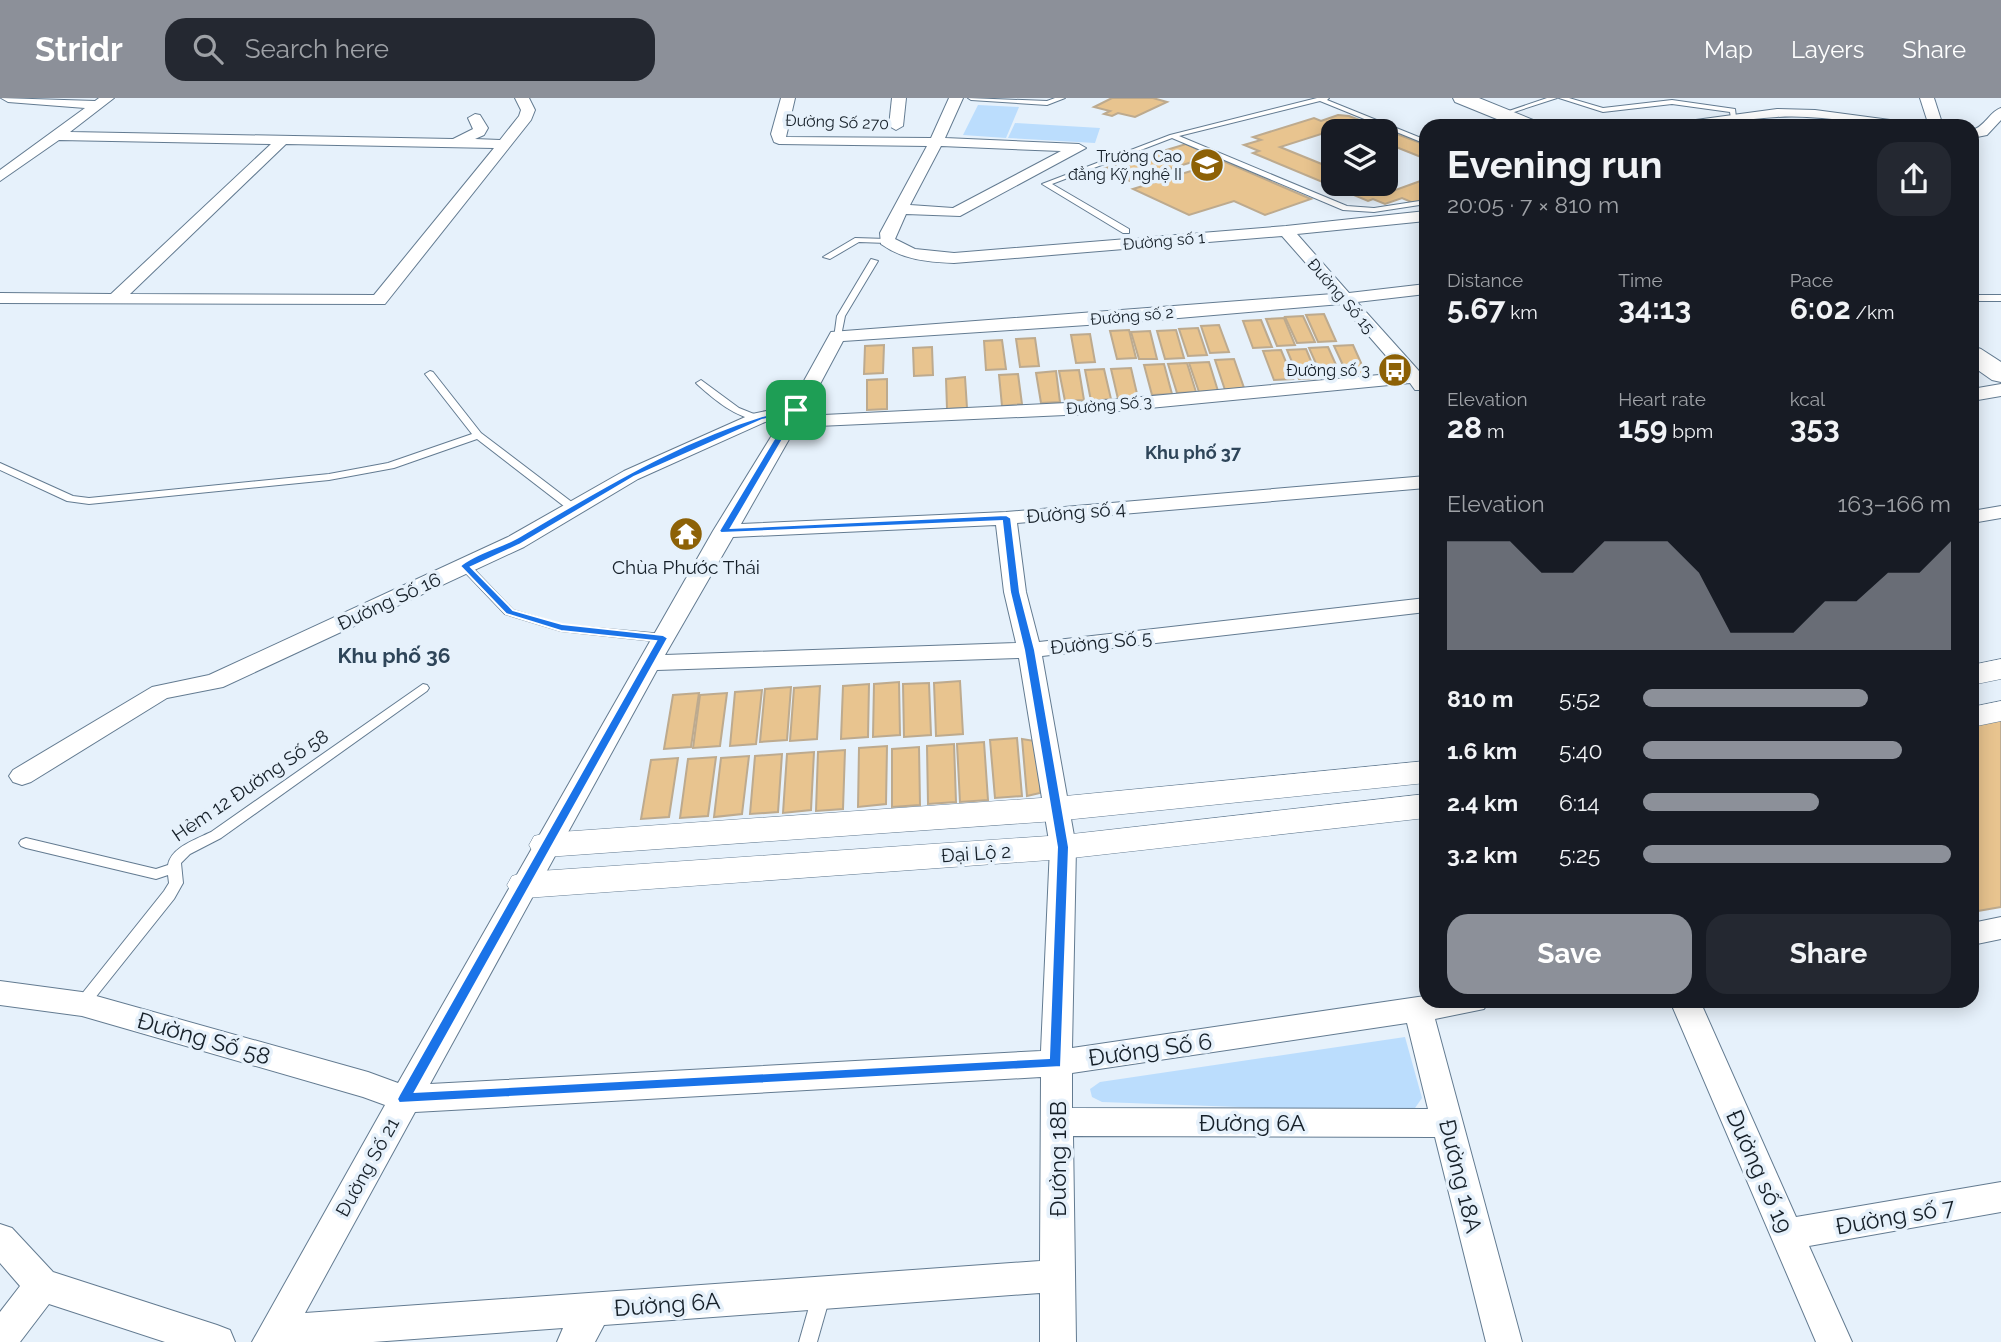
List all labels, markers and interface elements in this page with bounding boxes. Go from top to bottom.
search box [165,18,655,81]
text: Stridr [35,30,123,69]
icon: search [189,30,227,68]
text: Search here [245,34,389,64]
text: Map [1704,35,1753,64]
text: Layers [1791,35,1864,64]
text: Share [1902,35,1966,64]
street label: Đường Số 270 [785,111,889,133]
map controls [1321,119,1398,196]
button: layers [1321,119,1398,196]
text: Evening run [1447,142,1662,187]
button: share [1877,142,1951,216]
school or university icon: Trường Cao đẳng Kỹ nghệ II [1188,146,1226,184]
place label: Trường Cao đẳng Kỹ nghệ II [1068,147,1182,184]
text: 20:05 · 7 × 810 m [1447,191,1619,218]
street label: Đường số 1 [1122,228,1206,254]
street label: Đường Số 15 [1303,255,1379,337]
text: Distance [1447,269,1523,291]
text: Time [1618,269,1663,291]
text: Pace [1790,269,1833,291]
text: 5.67 [1447,291,1505,326]
text: 34:13 [1618,291,1691,326]
text: 6:02 [1790,291,1851,326]
text: km [1505,301,1538,323]
text: /km [1851,301,1894,323]
street label: Đường số 2 [1090,303,1174,329]
bus stop icon: Đường số 3 [1376,351,1414,389]
place label: Đường số 3 [1286,361,1370,380]
pin [766,380,826,440]
text: Elevation [1447,388,1528,410]
text: Heart rate [1618,388,1706,410]
text: kcal [1790,388,1825,410]
icon: arrive [777,391,815,429]
street label: Đường Số 3 [1065,392,1153,418]
text: 28 [1447,410,1482,445]
text: 159 [1618,410,1667,445]
text: 353 [1790,410,1840,445]
text: m [1482,420,1504,442]
text: bpm [1667,420,1713,442]
district label: Khu phố 37 [1145,442,1242,463]
text: Elevation [1447,490,1545,517]
text: 163–166 m [1837,490,1951,517]
street label: Đường số 4 [1025,497,1127,527]
temple icon: Chùa Phước Thái [667,515,705,553]
place label: Chùa Phước Thái [612,556,760,578]
street label: Đường Số 16 [334,568,444,634]
street label: Đường Số 5 [1049,626,1153,658]
district label: Khu phố 36 [338,643,450,668]
text: 810 m [1447,685,1513,712]
text: 5:52 [1559,685,1600,712]
street label: Hẻm 12 Đường Số 58 [168,725,332,845]
text: 1.6 km [1447,737,1517,764]
text: 5:40 [1559,737,1603,764]
text: 2.4 km [1447,789,1518,816]
text: 6:14 [1559,789,1600,816]
street label: Đại Lộ 2 [940,840,1012,866]
text: 3.2 km [1447,841,1518,868]
text: 5:25 [1559,841,1600,868]
button: Save [1447,914,1692,994]
button: Share [1706,914,1951,994]
street label: Đường Số 58 [134,1006,274,1070]
street label: Đường Số 6 [1086,1027,1214,1071]
street label: Đường 18B [1044,1101,1071,1217]
street label: Đường số 19 [1721,1105,1799,1237]
street label: Đường 6A [1199,1109,1306,1136]
street label: Đường Số 21 [331,1114,403,1220]
street label: Đường 18A [1434,1116,1488,1236]
street label: Đường số 7 [1833,1192,1957,1240]
street label: Đường 6A [613,1287,722,1321]

